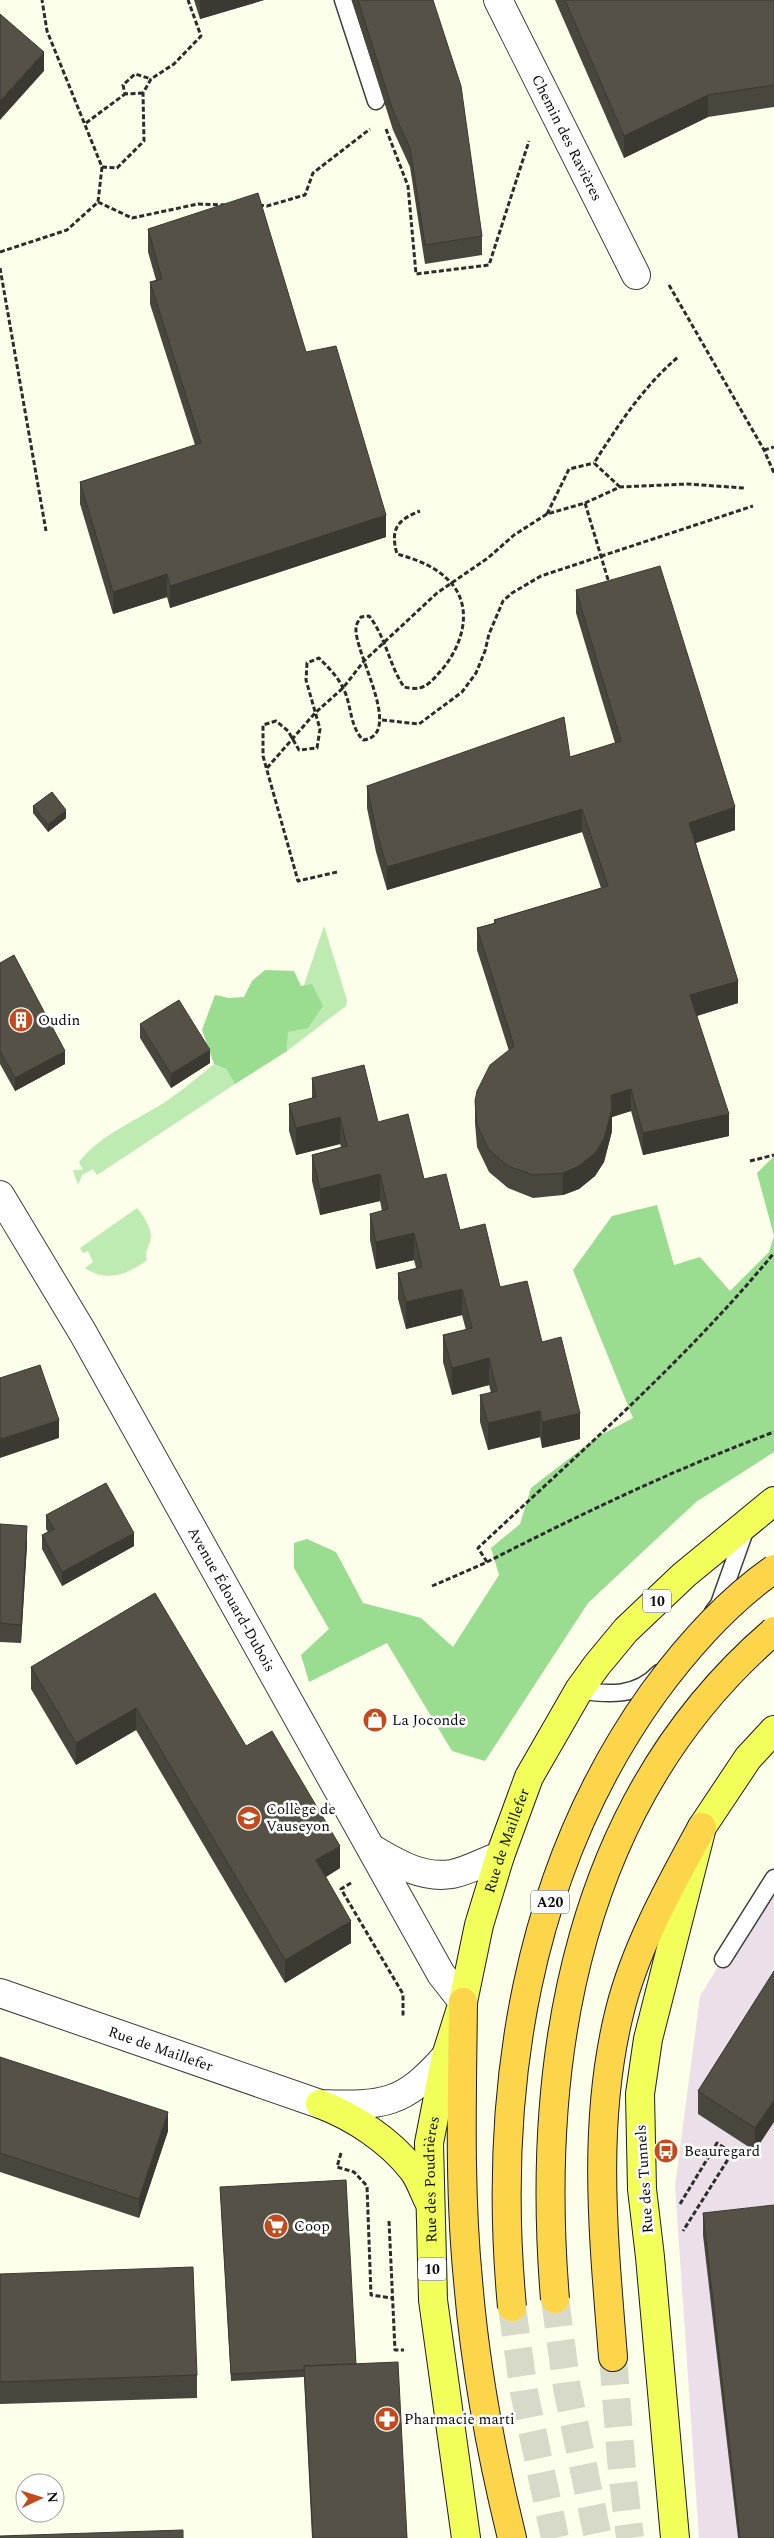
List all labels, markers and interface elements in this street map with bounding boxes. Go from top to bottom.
street label: Chemin des Ravières [525,71,608,205]
building icon: Oudin [8,1007,34,1033]
place label: Oudin [38,1009,81,1032]
street label: Avenue Édouard-Dubois [181,1523,281,1676]
road number: 10 [643,1590,671,1612]
shop icon: La Joconde [362,1707,388,1733]
place label: La Joconde [392,1709,466,1732]
street label: Rue de Maillefer [478,1785,536,1896]
place label: Collège de Vauseyon [266,1798,336,1838]
school or university icon: Collège de Vauseyon [236,1805,262,1831]
road number: A20 [531,1890,569,1914]
street label: Rue de Maillefer [105,2020,216,2078]
street label: Rue des Poudrières [418,2114,446,2243]
street label: Rue des Tunnels [629,2124,660,2234]
bus stop icon: Beauregard [653,2138,679,2164]
place label: Beauregard [684,2140,760,2163]
supermarket icon: Coop [263,2213,289,2239]
place label: Coop [294,2215,330,2238]
road number: 10 [418,2258,446,2280]
pharmacy icon: Pharmacie marti [374,2406,400,2432]
place label: Pharmacie marti [404,2408,515,2431]
north arrow [15,2473,65,2523]
text: N [42,2491,63,2504]

